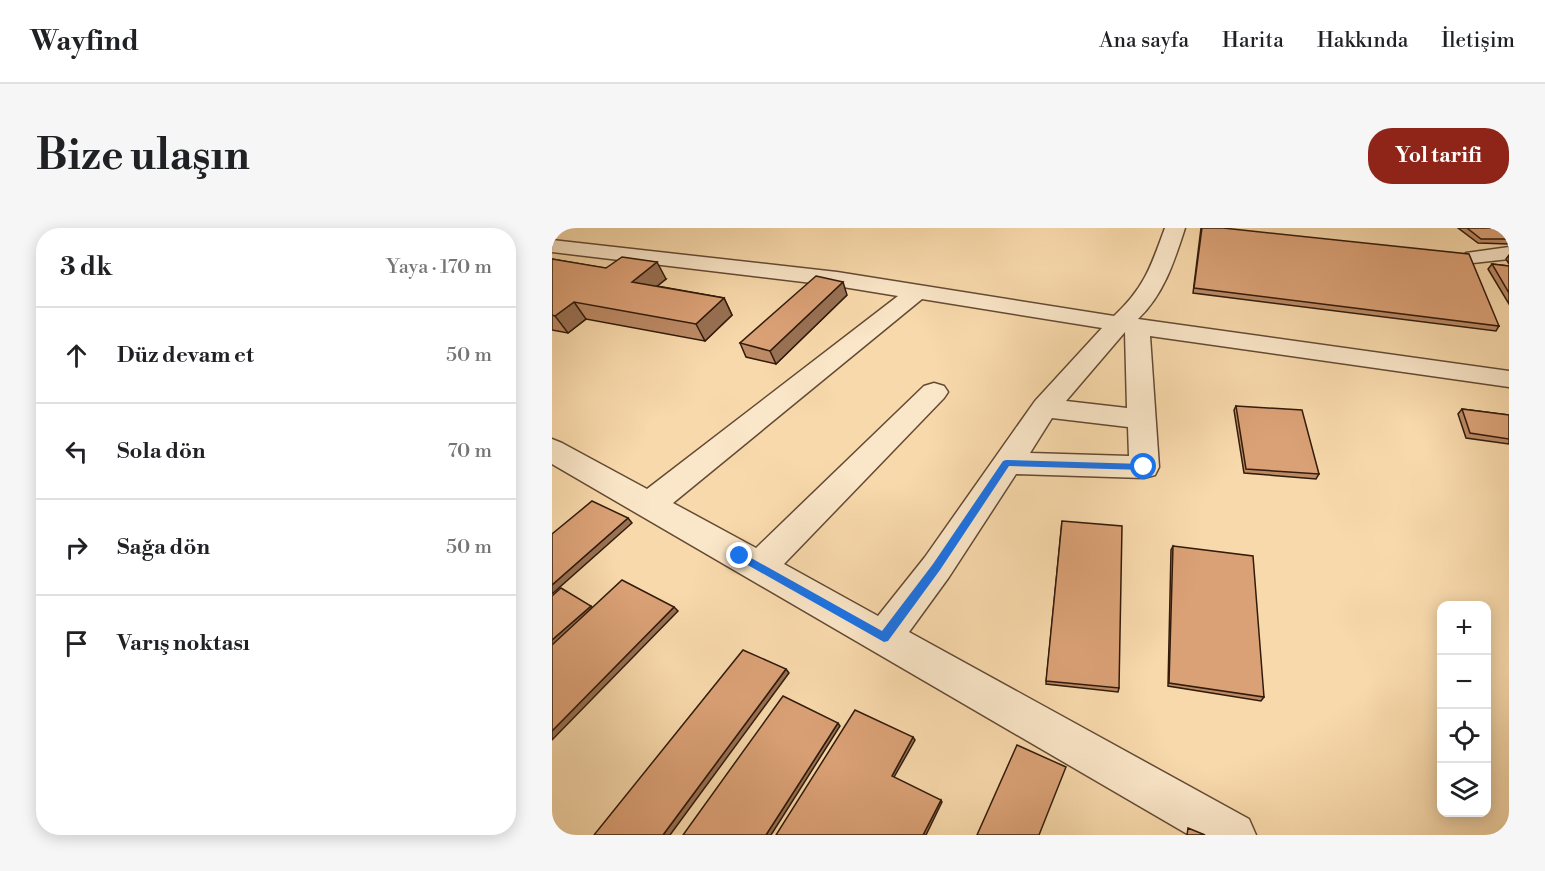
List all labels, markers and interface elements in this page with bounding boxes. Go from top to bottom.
text: Wayfind [30,24,139,59]
text: Ana sayfa [1099,28,1189,54]
text: Harita [1222,28,1284,54]
text: Hakkında [1317,28,1408,54]
text: İletişim [1441,28,1515,54]
button: Yol tarifi [1368,128,1509,184]
text: Bize ulaşın [36,130,250,183]
text: 3 dk [60,251,112,283]
text: Yaya · 170 m [387,255,492,280]
icon: ahead [60,339,93,372]
text: Düz devam et [117,342,254,369]
text: 50 m [446,343,492,368]
icon: left [60,435,93,468]
text: Sola dön [117,438,205,465]
text: 70 m [448,439,492,464]
route start [1130,453,1156,479]
icon: right [60,531,93,564]
text: Sağa dön [117,534,210,561]
text: 50 m [446,535,492,560]
route end [726,542,752,568]
map controls [1437,601,1491,817]
button: + [1437,601,1491,655]
icon: arrive [60,627,93,660]
text: Varış noktası [117,630,250,657]
button: − [1437,655,1491,709]
button: locate [1437,709,1491,763]
button: layers [1437,763,1491,817]

